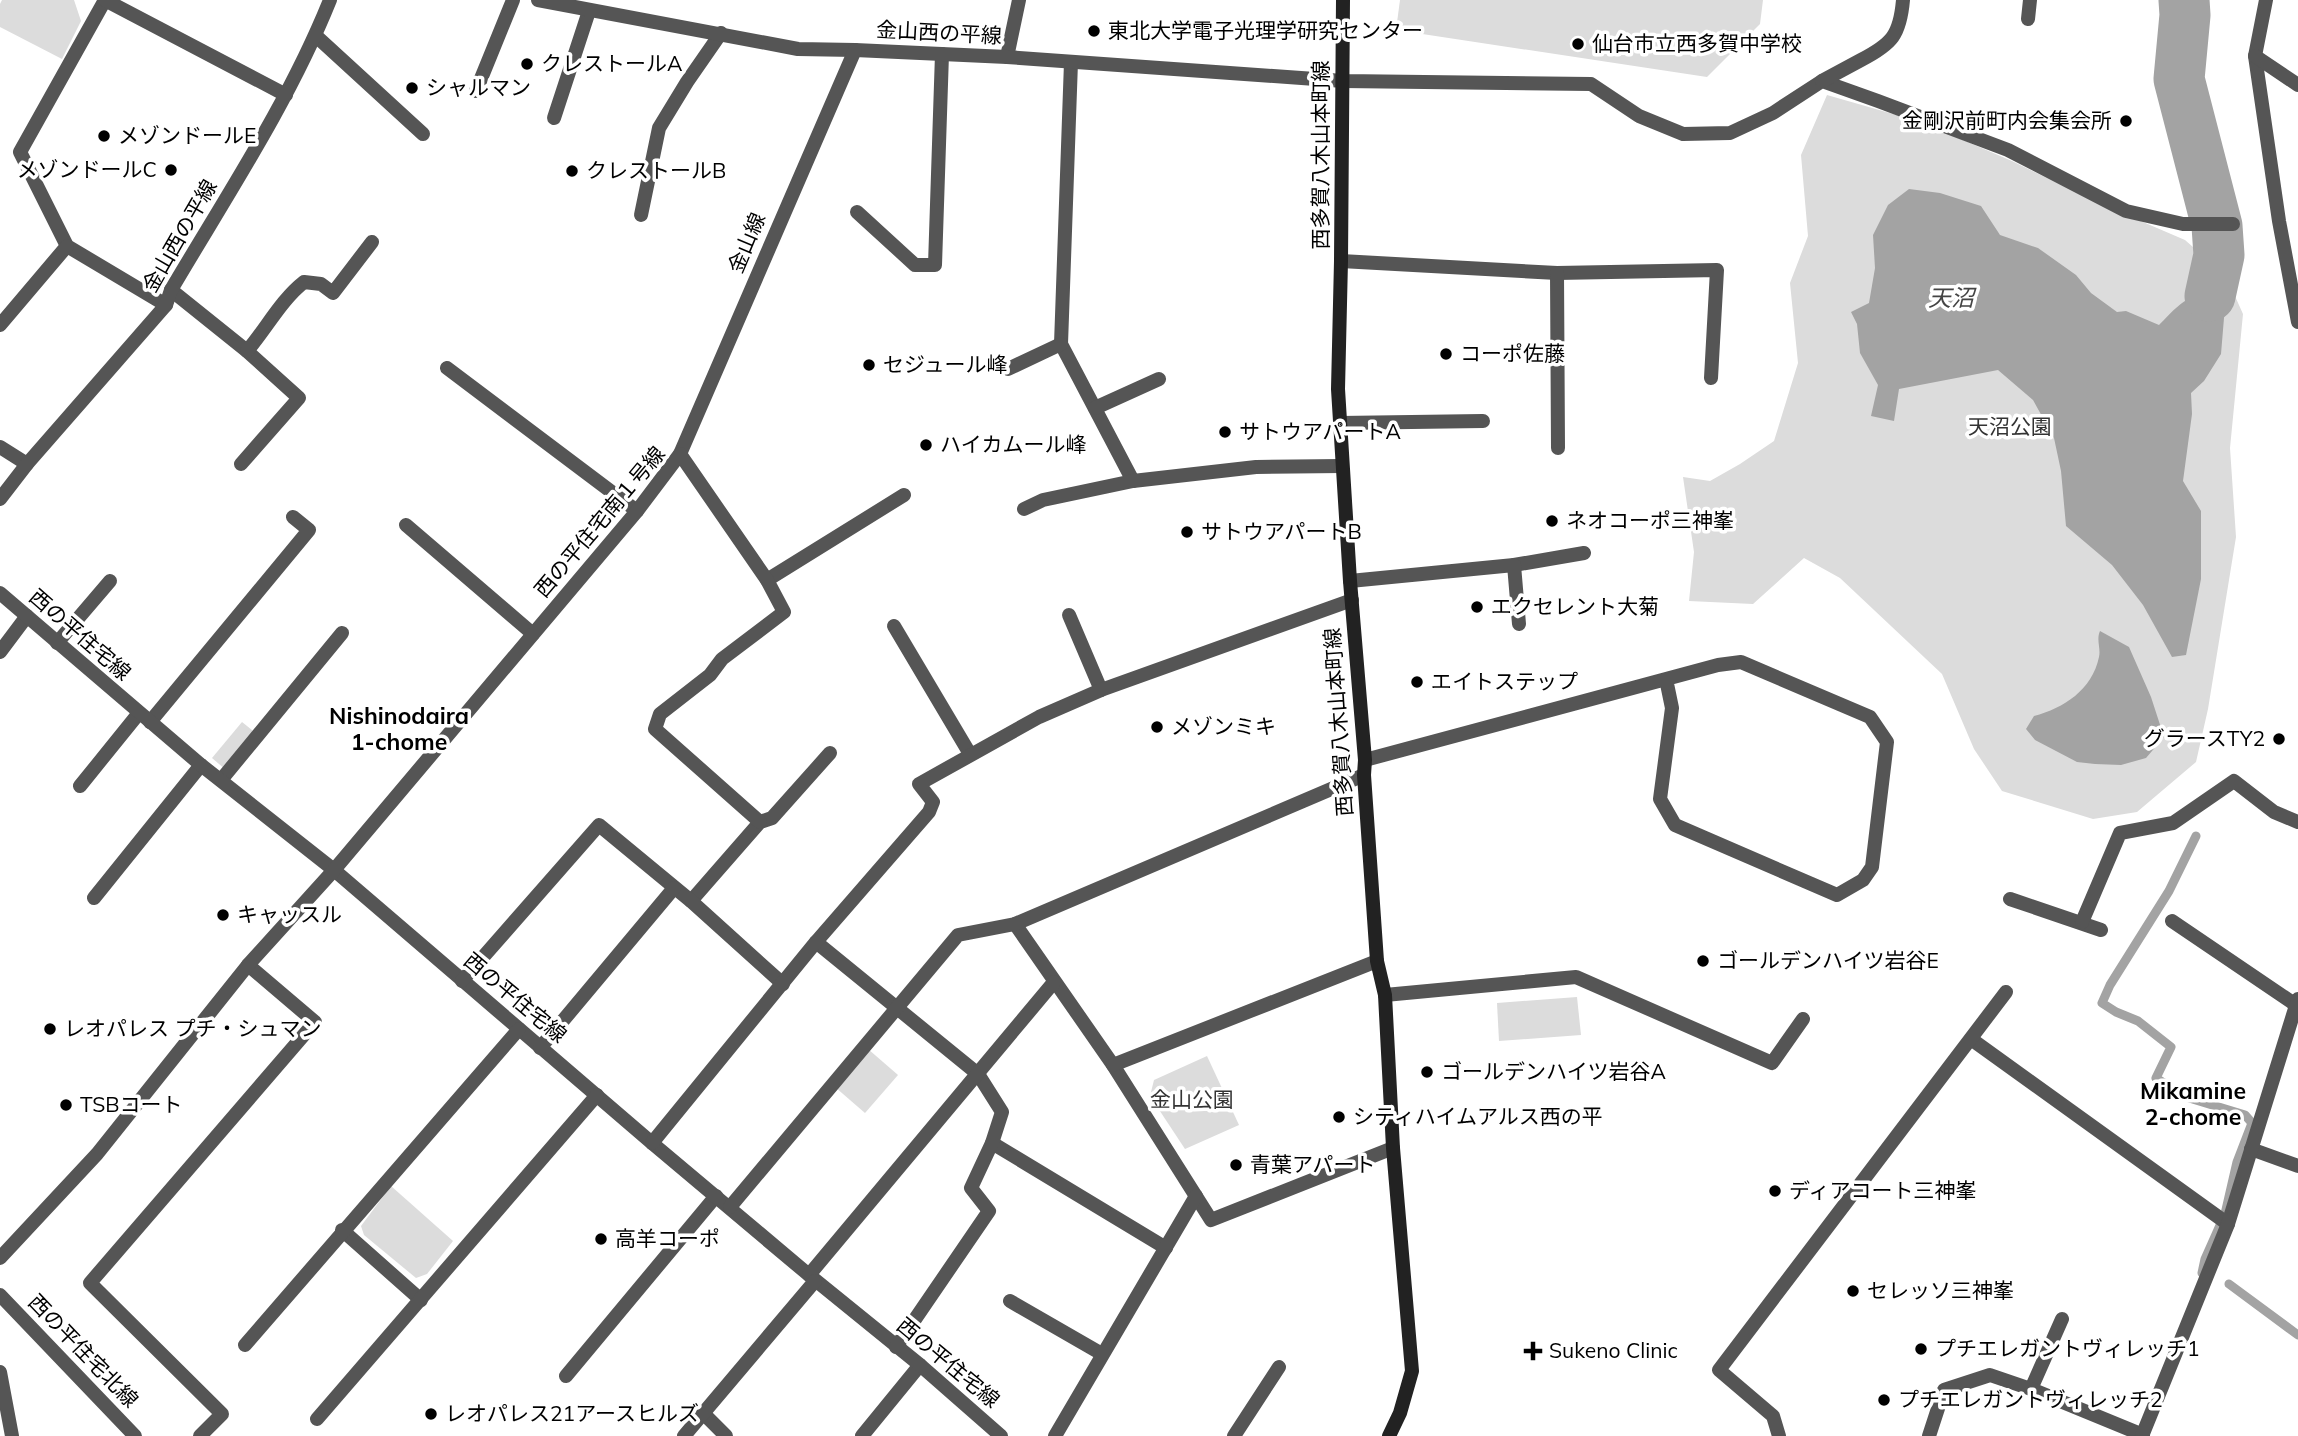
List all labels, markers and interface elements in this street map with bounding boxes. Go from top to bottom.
street label: 金山西の平線 [875,16,1003,48]
place label: 東北大学電子光理学研究センター [1108,17,1423,43]
marker: 東北大学電子光理学研究センター [1086,23,1102,39]
place label: 仙台市立西多賀中学校 [1592,30,1802,56]
marker: 仙台市立西多賀中学校 [1570,36,1586,52]
place label: クレストールA [541,50,683,76]
marker: クレストールA [519,56,535,72]
street label: 西多賀八木山本町線 [1307,61,1333,250]
place label: シャルマン [426,74,531,100]
marker: シャルマン [404,80,420,96]
place label: 金剛沢前町内会集会所 [1902,107,2112,133]
marker: 金剛沢前町内会集会所 [2118,113,2134,129]
place label: メゾンドールE [118,122,256,148]
marker: メゾンドールE [96,128,112,144]
place label: メゾンドールC [17,156,157,182]
place label: クレストールB [586,157,726,183]
marker: メゾンドールC [163,162,179,178]
marker: クレストールB [564,163,580,179]
street label: 金山西の平線 [136,174,222,297]
street label: 金山線 [722,209,770,277]
water label: 天沼 [1928,283,1977,312]
place label: コーポ佐藤 [1460,340,1565,366]
marker: コーポ佐藤 [1438,346,1454,362]
place label: セジュール峰 [883,351,1008,377]
marker: セジュール峰 [861,357,877,373]
park label: 天沼公園 [1968,413,2052,439]
place label: サトウアパートA [1239,418,1402,444]
marker: サトウアパートA [1217,424,1233,440]
place label: ハイカムール峰 [940,431,1087,457]
marker: ハイカムール峰 [918,437,934,453]
street label: 西の平住宅南１号線 [529,441,670,602]
place label: ネオコーポ三神峯 [1566,507,1734,533]
marker: ネオコーポ三神峯 [1544,513,1560,529]
place label: サトウアパートB [1201,518,1362,544]
marker: サトウアパートB [1179,524,1195,540]
street label: 西の平住宅線 [25,583,137,685]
place label: エクセレント大菊 [1491,593,1659,619]
marker: エクセレント大菊 [1469,599,1485,615]
street label: 西多賀八木山本町線 [1318,627,1358,817]
place label: エイトステップ [1431,668,1578,694]
marker: エイトステップ [1409,674,1425,690]
district label: Nishinodaira 1-chome [329,701,469,756]
place label: メゾンミキ [1171,713,1276,739]
marker: メゾンミキ [1149,719,1165,735]
place label: グラースTY2 [2144,725,2265,751]
marker: グラースTY2 [2271,731,2287,747]
place label: キャッスル [237,901,342,927]
marker: キャッスル [215,907,231,923]
street label: 西の平住宅線 [459,947,572,1048]
place label: ゴールデンハイツ岩谷E [1717,947,1939,973]
marker: ゴールデンハイツ岩谷E [1695,953,1711,969]
place label: レオパレス プチ・シュマン [64,1015,321,1041]
marker: レオパレス プチ・シュマン [42,1021,58,1037]
place label: ゴールデンハイツ岩谷A [1441,1058,1667,1084]
marker: ゴールデンハイツ岩谷A [1419,1064,1435,1080]
district label: Mikamine 2-chome [2140,1076,2246,1131]
park label: 金山公園 [1150,1086,1234,1112]
place label: TSBコート [80,1091,183,1117]
marker: TSBコート [58,1097,74,1113]
place label: シティハイムアルス西の平 [1353,1103,1603,1129]
marker: シティハイムアルス西の平 [1331,1109,1347,1125]
place label: 青葉アパート [1250,1151,1376,1177]
marker: 青葉アパート [1228,1157,1244,1173]
place label: ディアコート三神峯 [1789,1177,1977,1203]
marker: ディアコート三神峯 [1767,1183,1783,1199]
place label: 高羊コーポ [615,1225,720,1251]
marker: 高羊コーポ [593,1231,609,1247]
place label: セレッソ三神峯 [1867,1277,2014,1303]
marker: セレッソ三神峯 [1845,1283,1861,1299]
street label: 西の平住宅北線 [23,1288,144,1412]
street label: 西の平住宅線 [892,1312,1005,1413]
place label: プチエレガントヴィレッチ1 [1935,1335,2200,1361]
place label: Sukeno Clinic [1549,1337,1678,1363]
marker: Sukeno Clinic [1523,1341,1543,1361]
marker: プチエレガントヴィレッチ1 [1913,1341,1929,1357]
place label: プチエレガントヴィレッチ2 [1898,1386,2163,1412]
marker: プチエレガントヴィレッチ2 [1876,1392,1892,1408]
place label: レオパレス21アースヒルズ [445,1400,699,1426]
marker: レオパレス21アースヒルズ [423,1406,439,1422]

